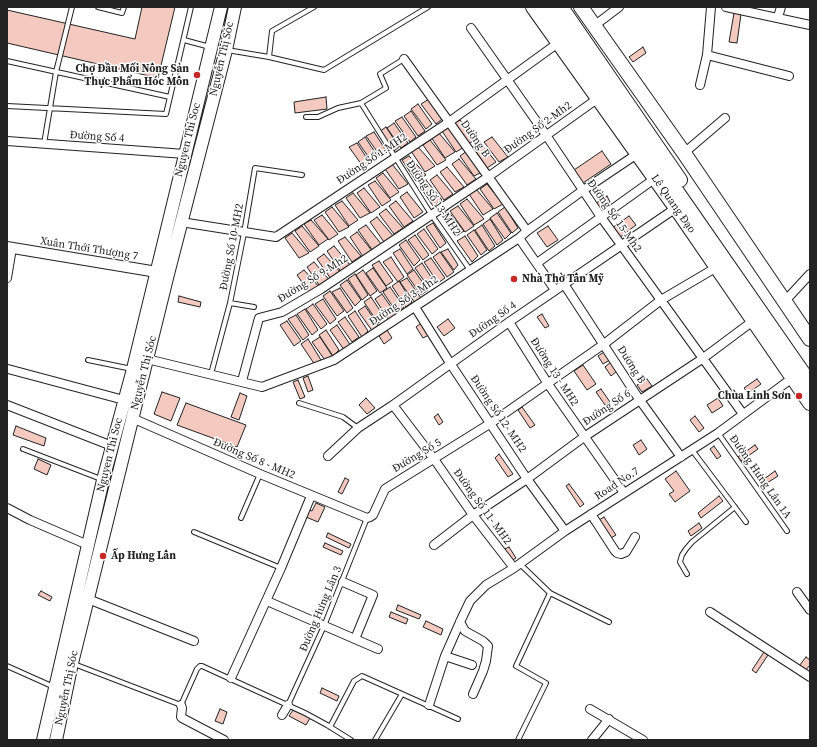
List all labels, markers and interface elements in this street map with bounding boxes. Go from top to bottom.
street label: Nguyễn Thị Sóc [207,20,237,98]
place label: Chợ Đầu Mối Nông Sản Thực Phẩm Hóc Môn [75,62,189,88]
marker: Chợ Đầu Mối Nông Sản Thực Phẩm Hóc Môn [192,70,202,80]
street label: Đường Số 2-Mh2 [502,99,574,157]
street label: Nguyen Thi Soc [172,101,204,179]
street label: Dường B [458,118,492,160]
street label: Đường Số 4 [69,129,125,145]
street label: Đường Số 1-MH2 [334,131,410,187]
street label: Đường Số 13-MH2 [403,158,463,238]
street label: Lê Quang Đạo [648,172,698,236]
street label: Đường Số 15-Mh2 [584,177,644,255]
street label: Đường Số 10-MH2 [217,203,247,291]
street label: Xuân Thới Thượng 7 [39,235,139,263]
street label: Đường Số 9-Mh2 [275,252,351,306]
place label: Nhà Thờ Tân Mỹ [522,272,604,286]
street label: Đường Số 3-Mh2 [367,273,441,329]
marker: Nhà Thờ Tân Mỹ [509,274,519,284]
street label: Đường Số 4 [467,299,519,341]
street label: Nguyễn Thị Sóc [128,334,160,412]
street label: Đường 13 - MH2 [527,335,581,409]
street label: Dương B [614,344,648,386]
street label: Đường Số 12- MH2 [467,373,529,455]
street label: Đường Số 6 [581,387,633,429]
place label: Chùa Linh Sơn [718,389,791,403]
marker: Chùa Linh Sơn [794,391,804,401]
street label: Nguyen Thi Soc [94,416,126,494]
street label: Đường Hưng Lân 1A [726,433,794,521]
street label: Đường Số 8 - MH2 [211,436,297,482]
street label: Đường Số 5 [390,436,444,476]
street label: Road No.7 [592,465,642,503]
street label: Đường Số 11- MH2 [450,467,514,547]
place label: Ấp Hưng Lân [111,549,176,563]
marker: Ấp Hưng Lân [98,551,108,561]
street label: Đường Hưng Lân 3 [297,564,345,654]
street label: Nguyễn Thị Sóc [53,649,81,727]

